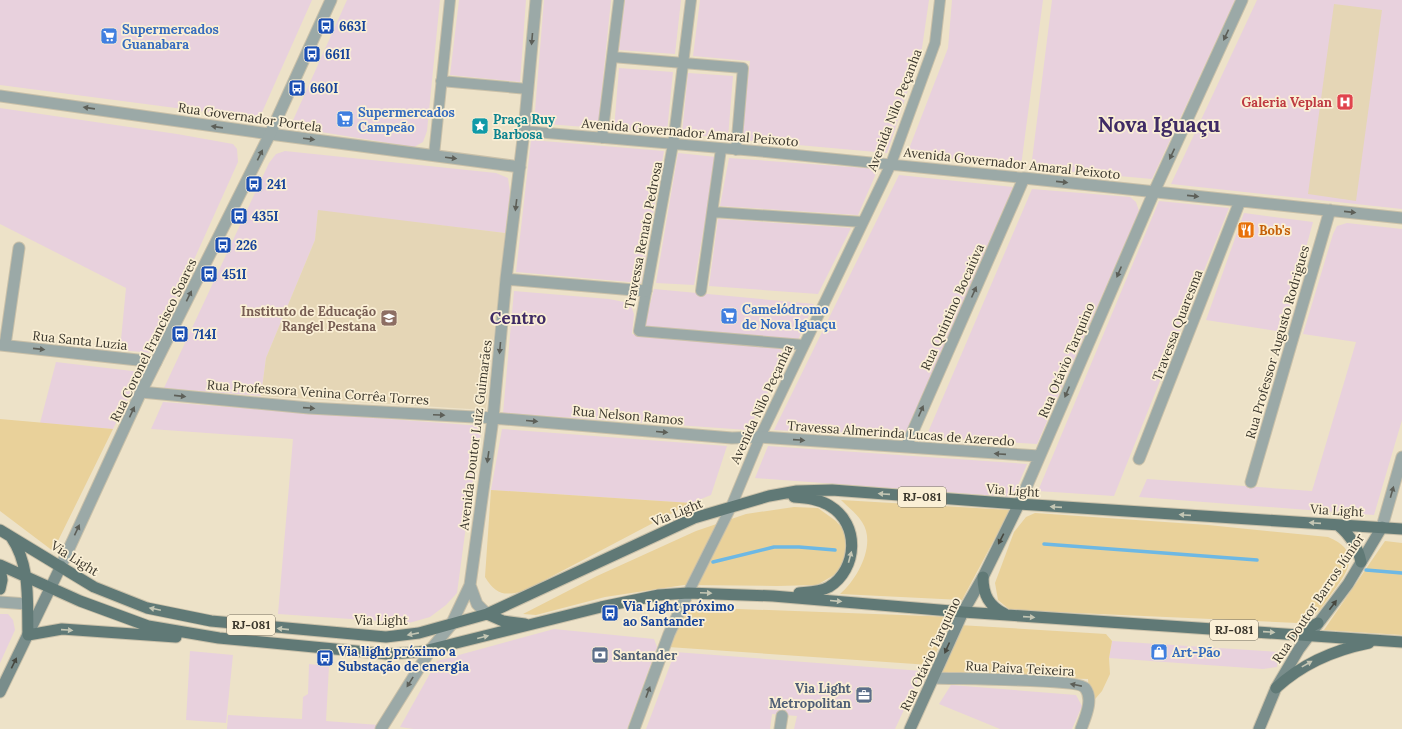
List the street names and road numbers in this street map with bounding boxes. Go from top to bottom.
street label: Avenida Nilo Peçanha [863,46,926,175]
street label: Rua Governador Portela [177,99,323,136]
street label: Avenida Governador Amaral Peixoto [580,114,800,150]
street label: Avenida Governador Amaral Peixoto [902,144,1121,183]
street label: Travessa Renato Pedrosa [621,160,666,310]
street label: Rua Quintino Bocaiúva [917,241,988,373]
street label: Rua Professor Augusto Rodrigues [1242,243,1313,441]
street label: Rua Coronel Francisco Soares [106,256,200,425]
street label: Travessa Quaresma [1148,267,1207,383]
street label: Rua Otávio Tarquino [1034,300,1099,421]
street label: Rua Santa Luzia [32,327,129,354]
street label: Avenida Doutor Luiz Guimarães [455,339,496,532]
street label: Avenida Nilo Peçanha [726,342,797,467]
street label: Rua Professora Venina Corrêa Torres [206,376,430,409]
street label: Rua Nelson Ramos [572,402,684,429]
street label: Travessa Almerinda Lucas de Azeredo [787,417,1016,450]
street label: Via Light [985,480,1040,501]
road number: RJ-081 [898,487,946,507]
street label: Via Light [648,495,705,531]
street label: Via Light [1309,501,1364,520]
street label: Rua Doutor Barros Júnior [1269,530,1368,667]
street label: Via Light [47,537,102,580]
street label: Rua Otávio Tarquino [897,594,964,714]
street label: Via Light [353,612,408,629]
road number: RJ-081 [227,615,275,635]
road number: RJ-081 [1210,620,1258,640]
street label: Rua Paiva Teixeira [965,657,1075,680]

